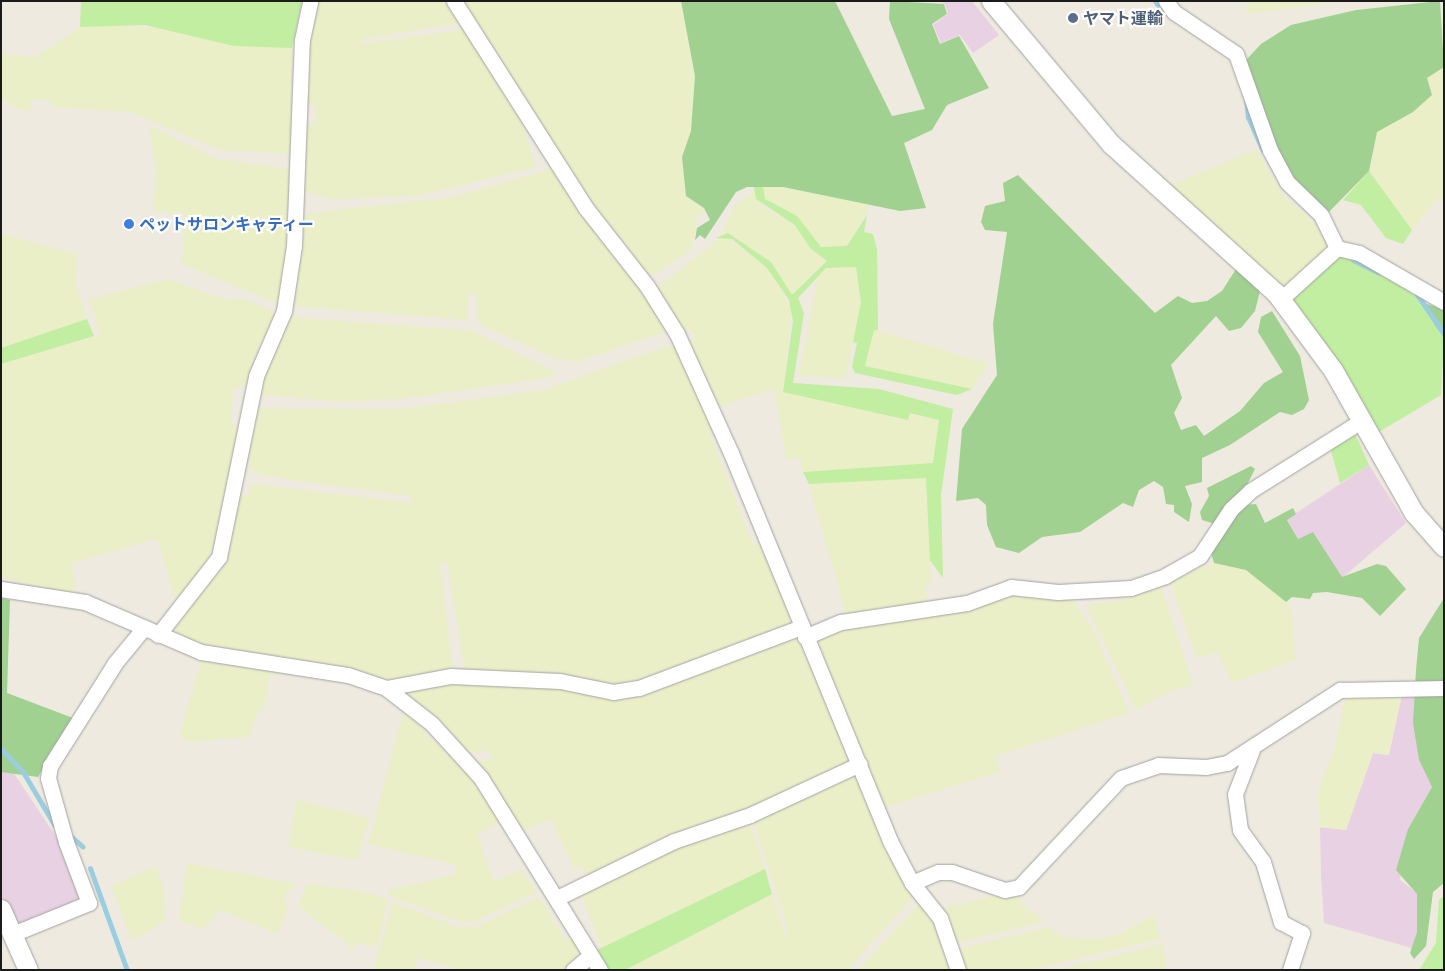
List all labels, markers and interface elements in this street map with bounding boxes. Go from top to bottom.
place label: ヤマト運輸 [1083,8,1163,28]
marker: ヤマト運輸 [1067,12,1079,24]
place label: ペットサロンキャティー [139,214,315,234]
marker: ペットサロンキャティー [123,218,135,230]

